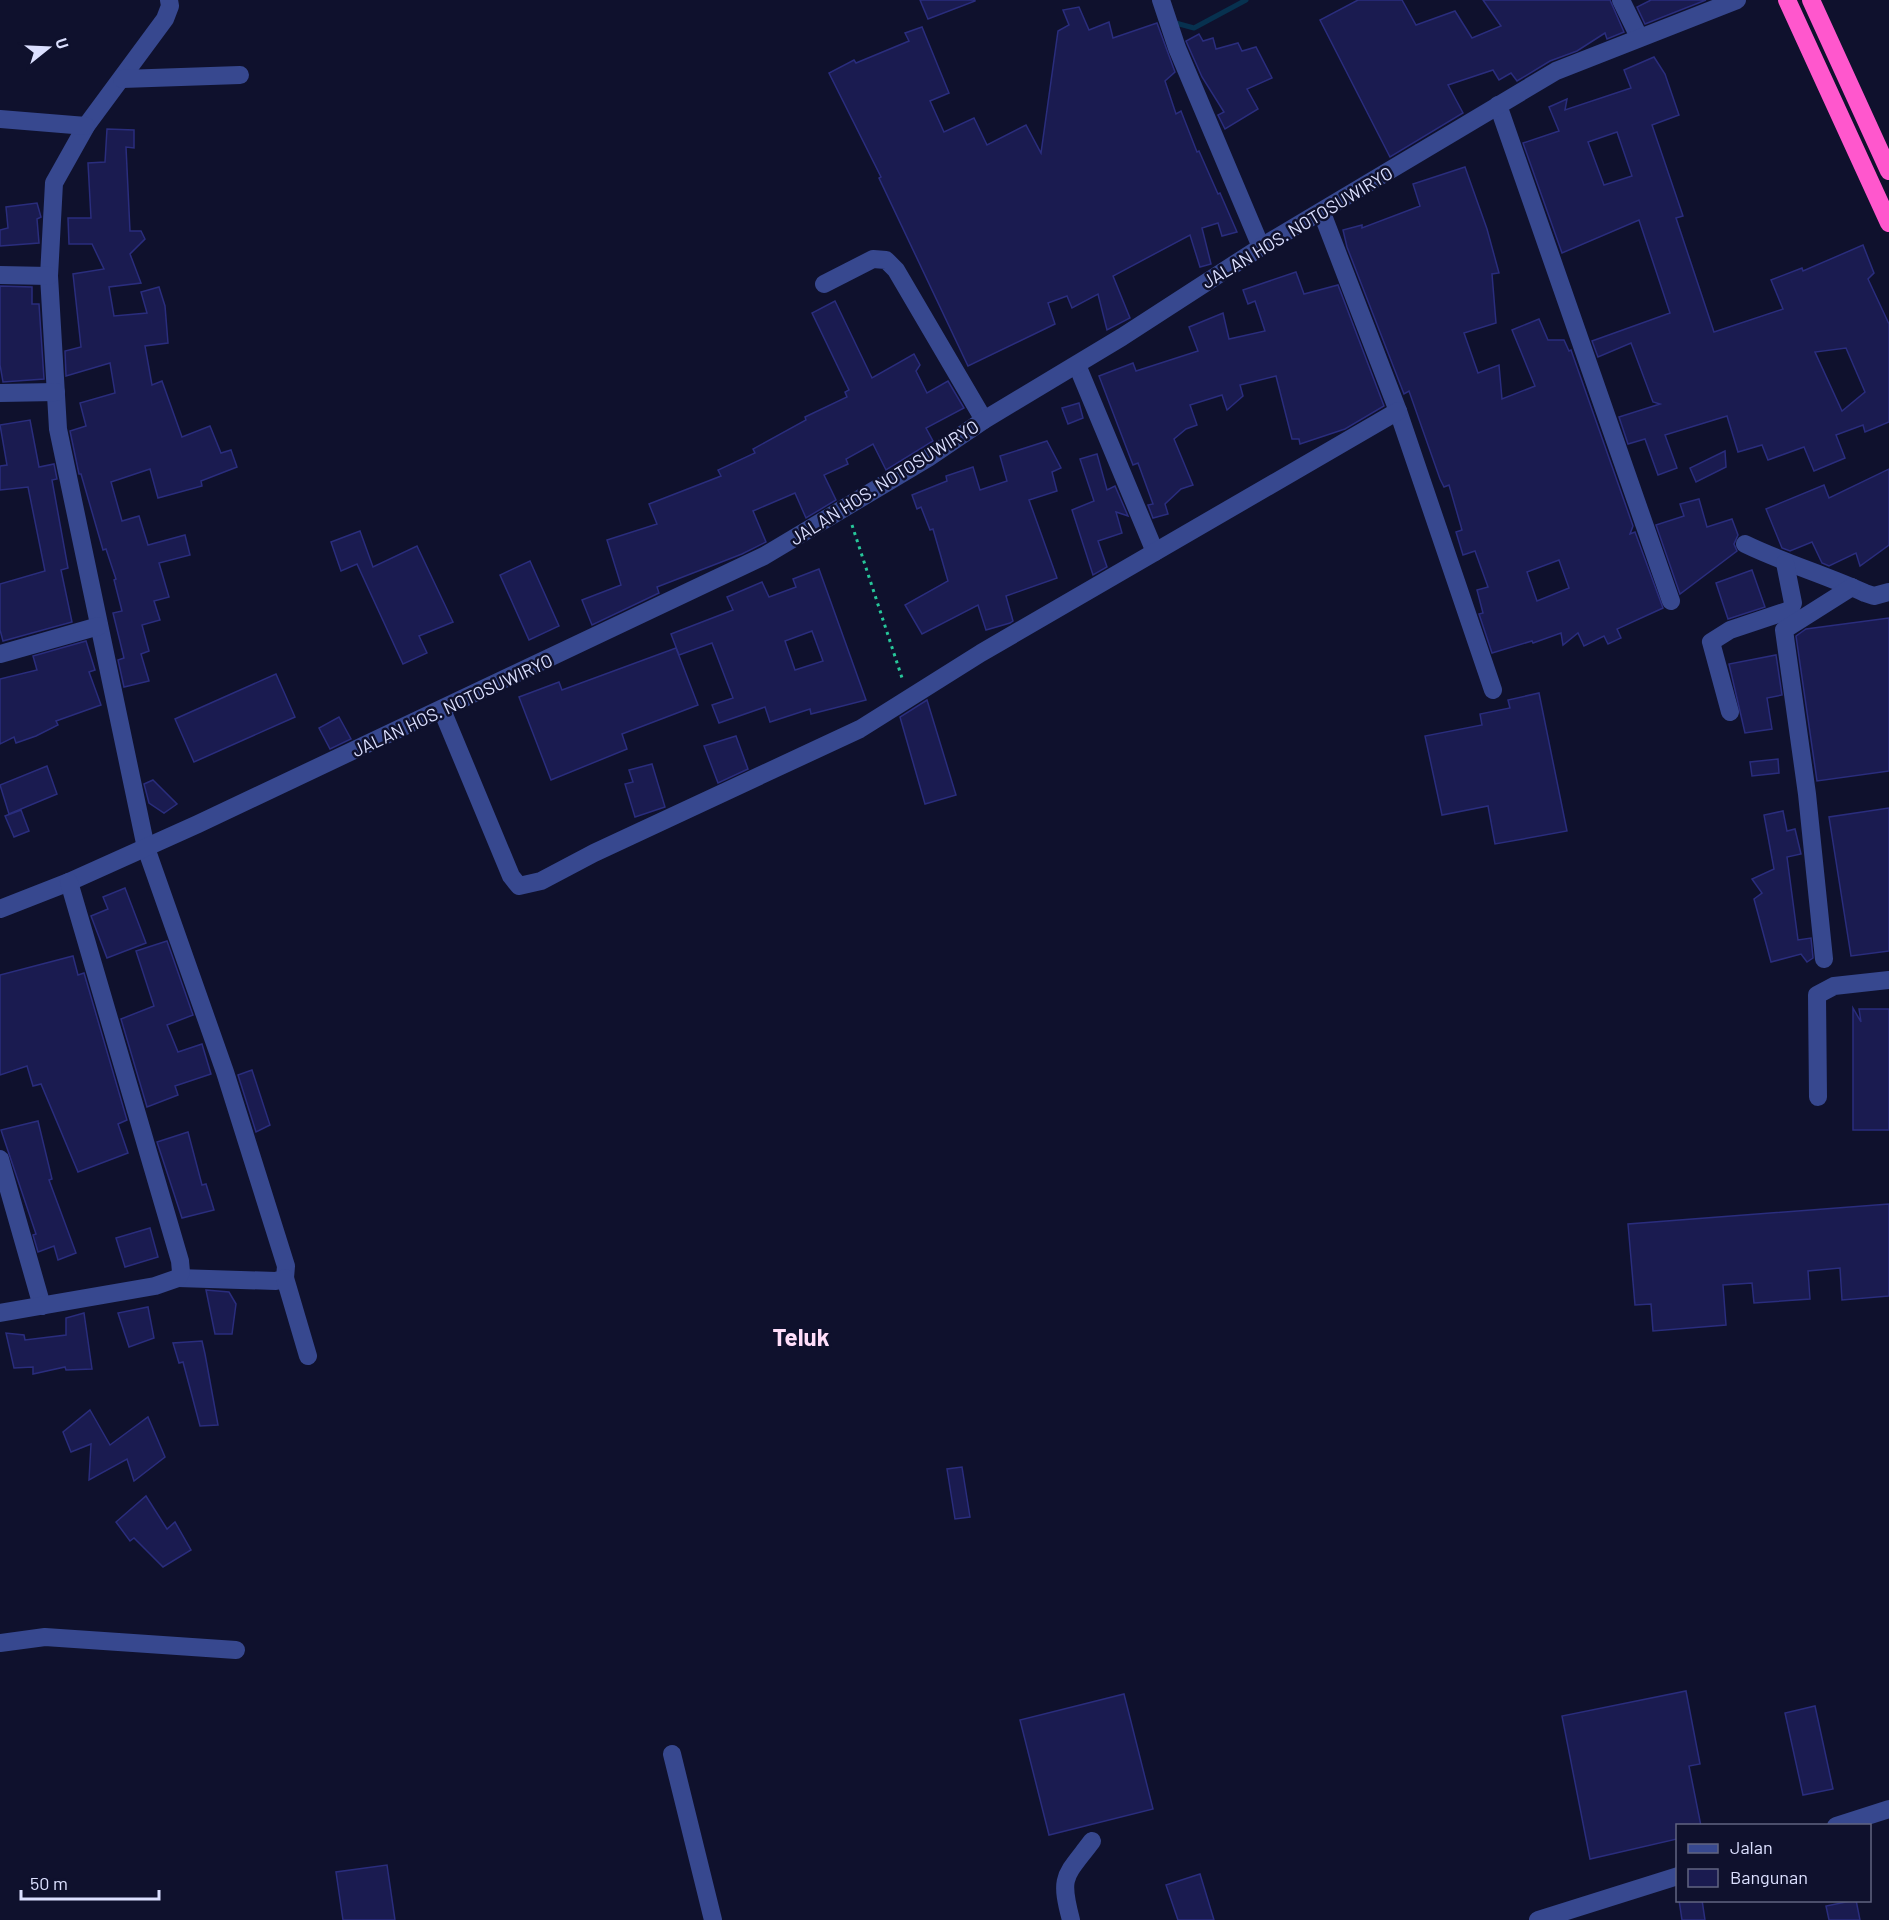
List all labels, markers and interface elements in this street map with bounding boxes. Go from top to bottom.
north arrow [18,18,78,78]
text: U [52,35,73,51]
street label: JALAN HOS. NOTOSUWIRYO [1198,161,1396,293]
street label: JALAN HOS. NOTOSUWIRYO [785,415,983,549]
street label: JALAN HOS. NOTOSUWIRYO [348,649,556,761]
district label: Teluk [773,1322,830,1351]
legend [1676,1824,1871,1902]
text: Jalan [1730,1836,1773,1858]
scale bar [21,1863,159,1901]
text: Bangunan [1730,1866,1808,1888]
text: 50 m [30,1872,68,1894]

